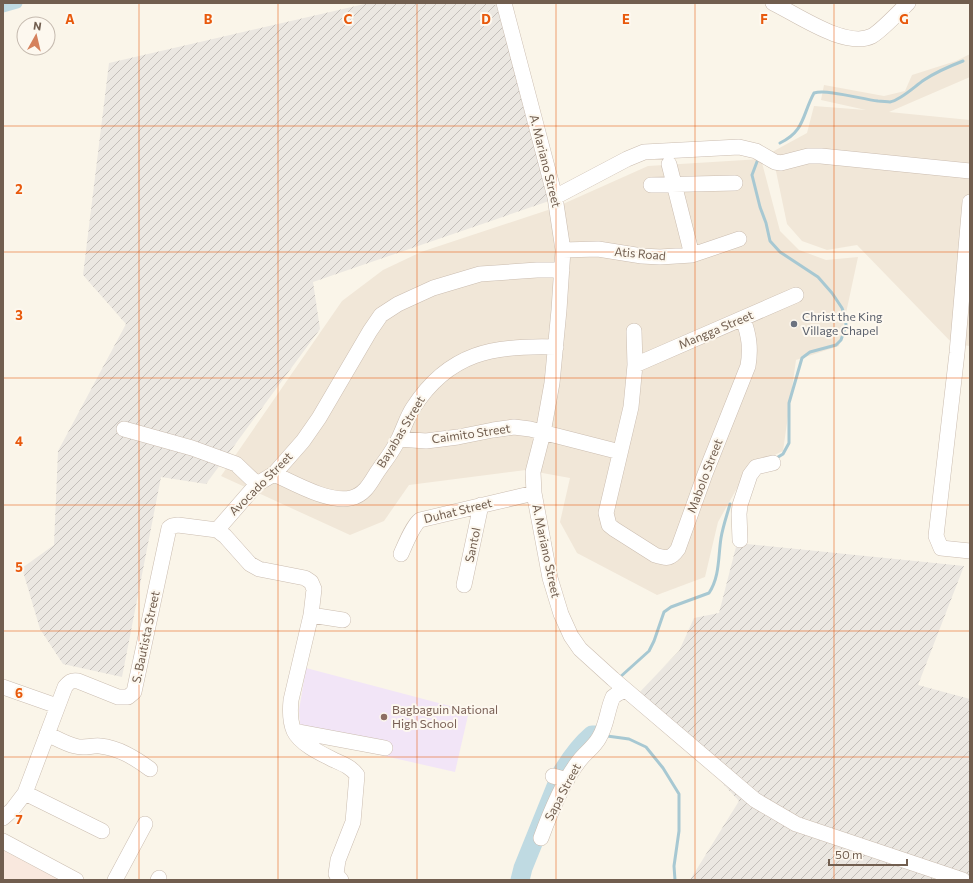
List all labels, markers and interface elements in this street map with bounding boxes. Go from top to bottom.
text: A [65,11,75,27]
text: B [204,11,213,27]
text: C [344,11,353,27]
text: D [481,11,491,27]
text: E [622,11,630,27]
text: F [760,11,768,27]
text: G [899,11,909,27]
north arrow [16,16,56,56]
text: N [32,19,42,33]
street label: A. Mariano Street [528,113,564,209]
text: 2 [15,181,23,197]
street label: Atis Road [614,244,666,262]
text: 3 [15,307,23,323]
street label: Mangga Street [676,307,755,351]
place label: Christ the King Village Chapel [802,309,883,337]
marker: Christ the King Village Chapel [789,319,799,329]
street label: Bayabas Street [373,393,427,470]
street label: Caimito Street [431,421,511,445]
text: 4 [15,433,23,449]
street label: Mabolo Street [683,436,725,515]
street label: Avocado Street [226,449,295,518]
street label: Duhat Street [422,495,493,525]
street label: A. Mariano Street [530,503,564,599]
street label: Santol [462,526,483,563]
text: 5 [15,559,23,575]
street label: S. Bautista Street [128,589,162,684]
text: 6 [15,685,23,701]
place label: Bagbaguin National High School [392,702,498,730]
marker: Bagbaguin National High School [379,712,389,722]
street label: Sapa Street [541,760,583,823]
text: 7 [15,811,23,827]
scale bar [829,841,907,867]
text: 50 m [835,847,863,861]

